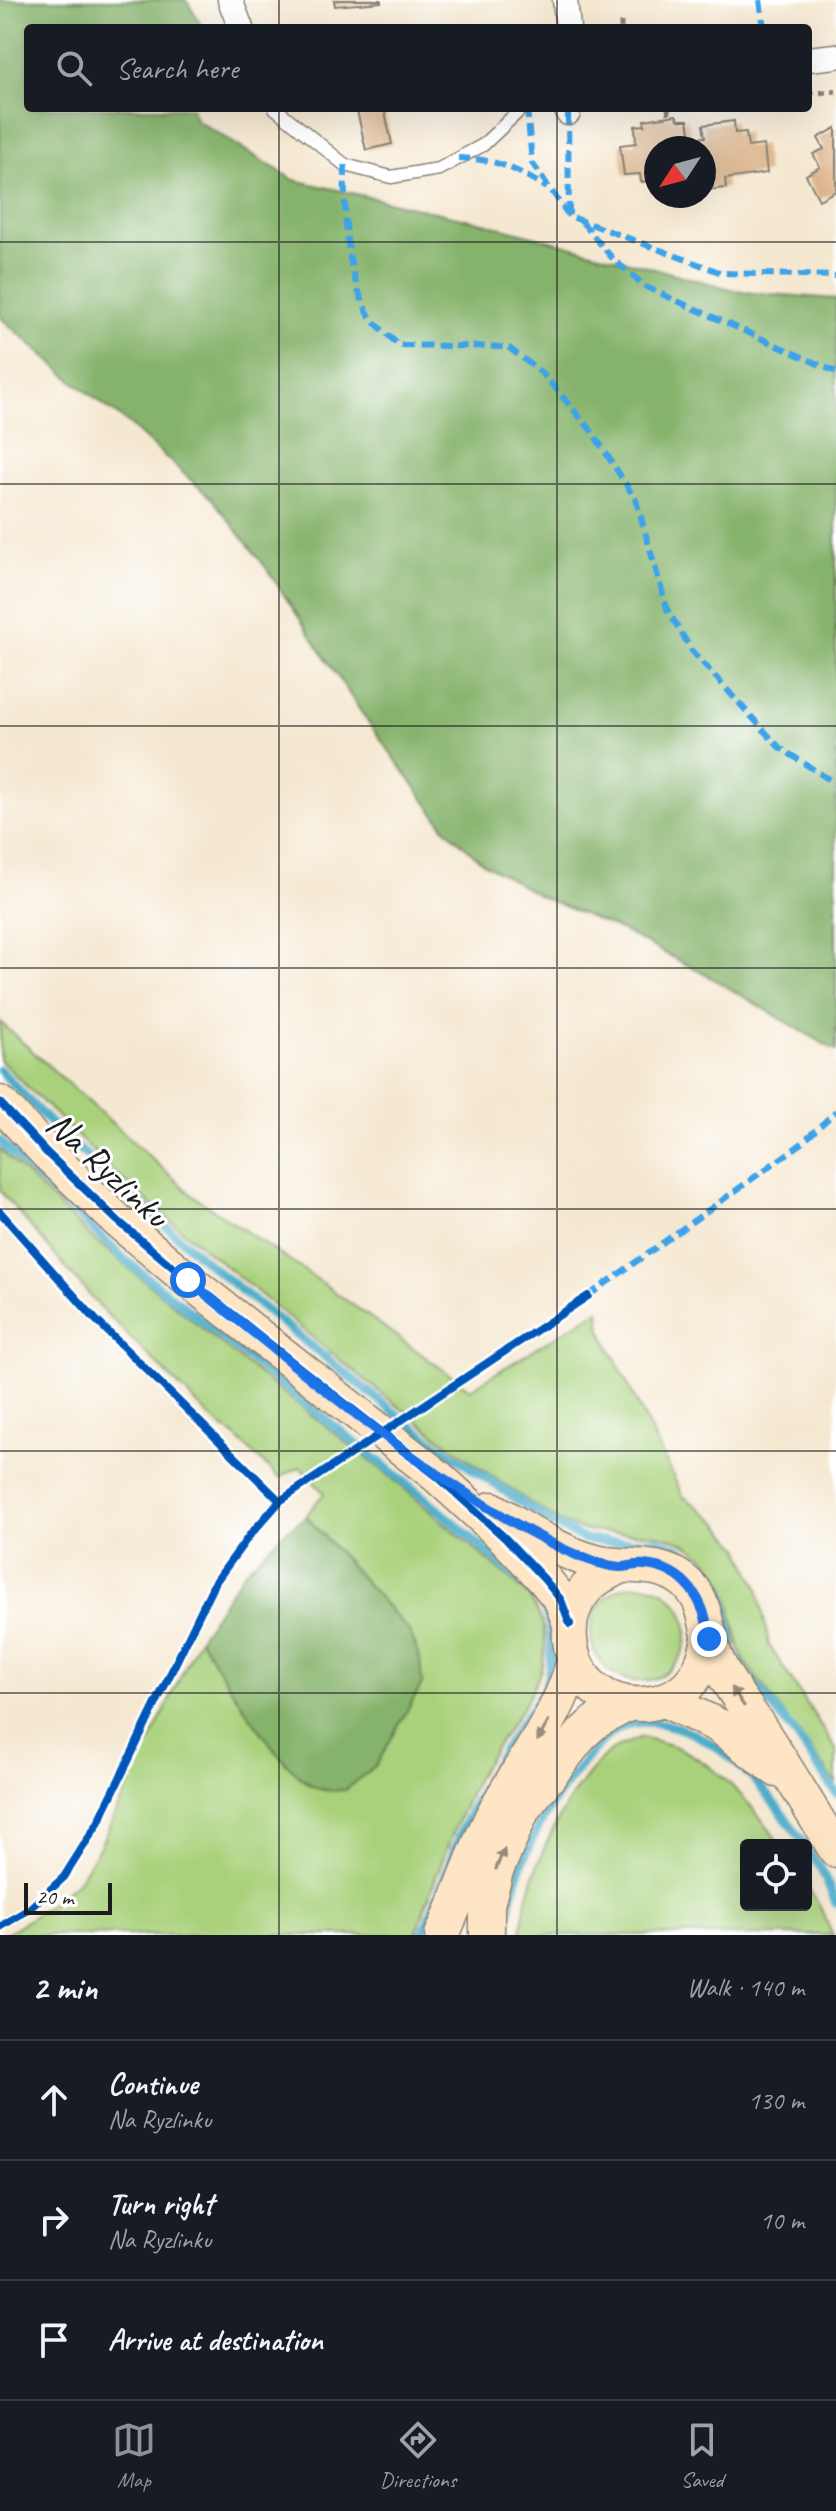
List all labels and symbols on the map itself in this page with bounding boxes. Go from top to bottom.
north arrow [644,136,716,208]
street label: Na Ryzlinku [37,1100,181,1239]
route start [170,1262,206,1298]
route end [691,1621,727,1657]
one-way arrow [731,1686,746,1707]
one-way arrow [536,1720,550,1742]
one-way arrow [494,1847,507,1871]
scale bar [24,1879,112,1915]

